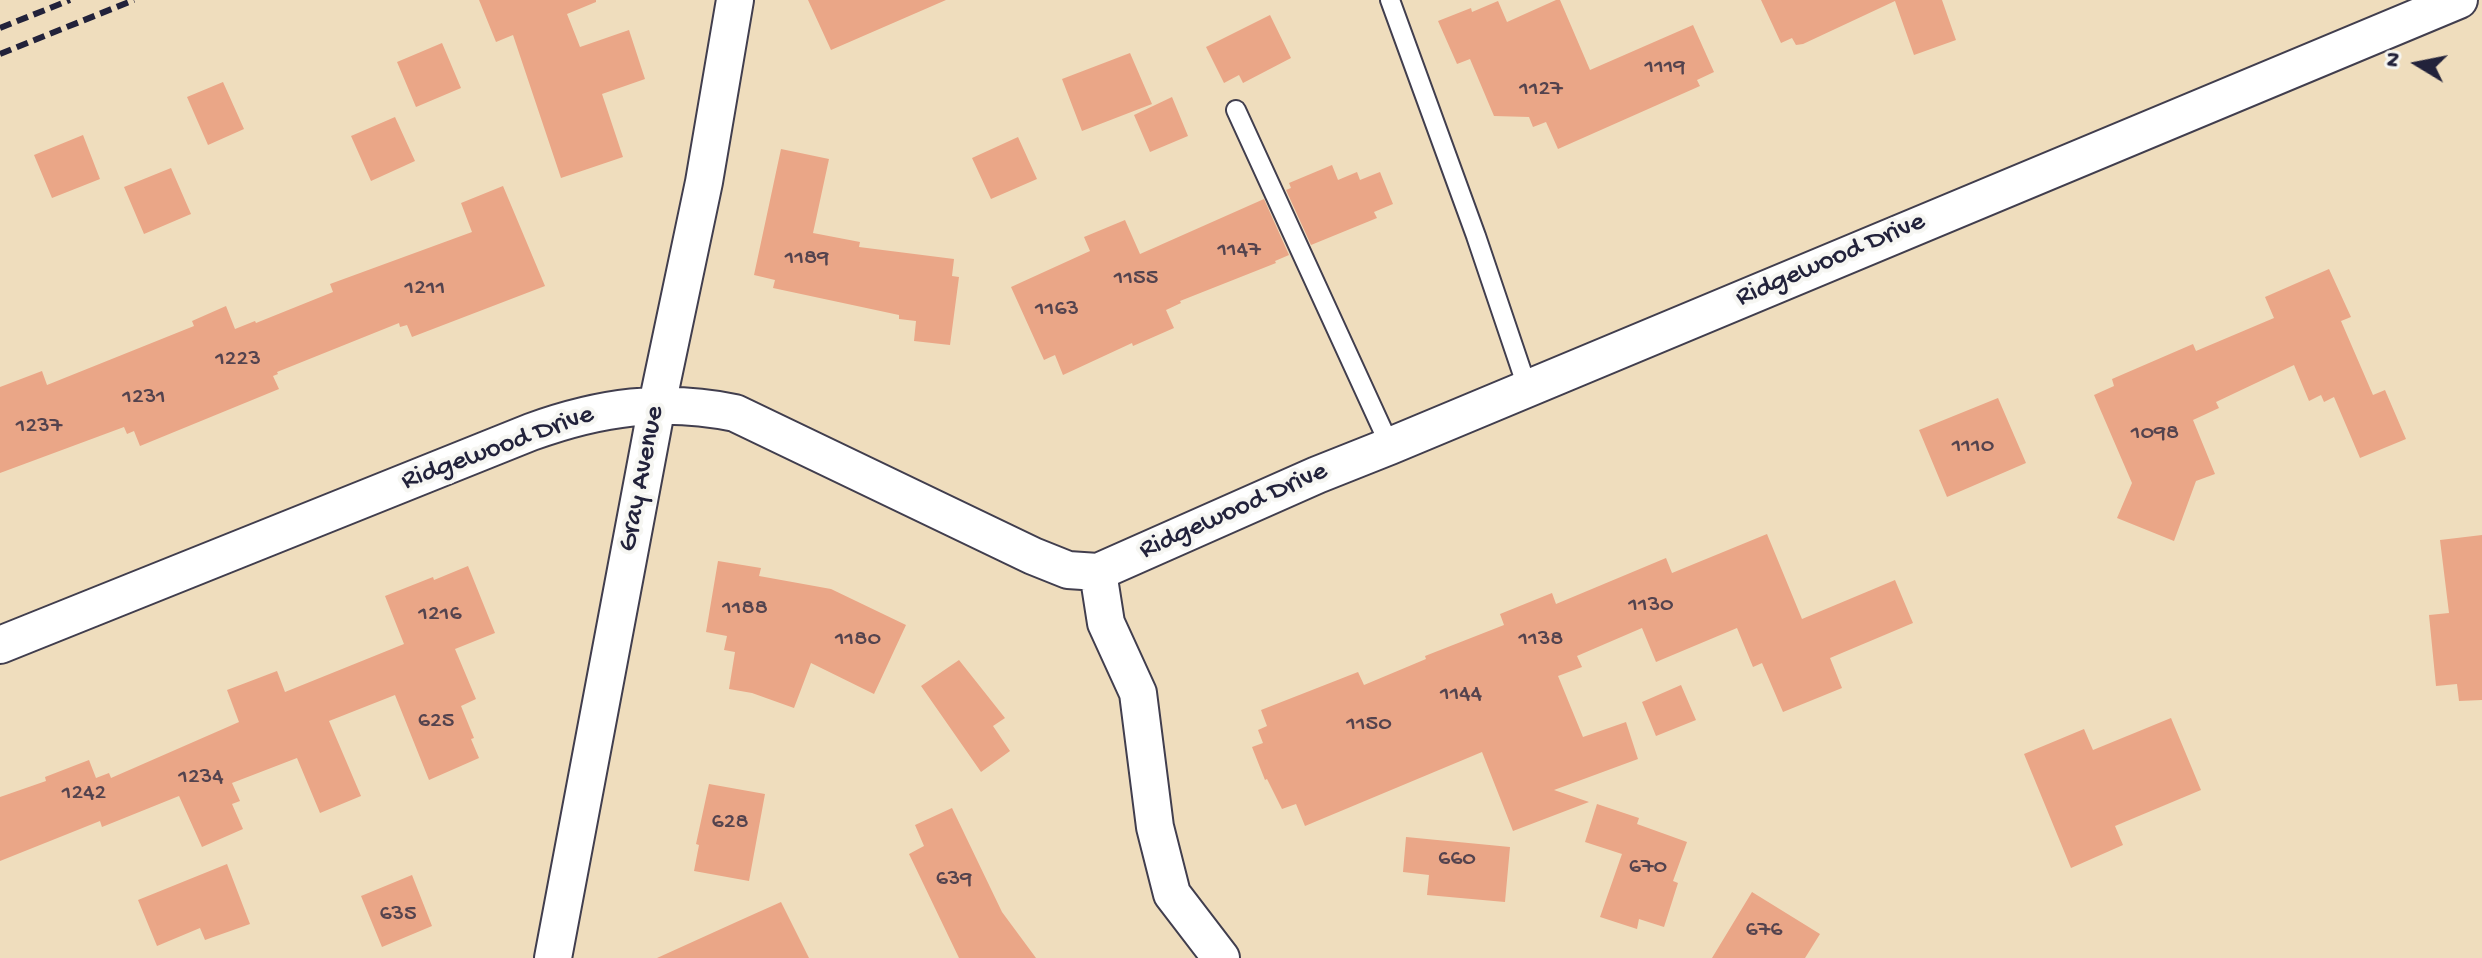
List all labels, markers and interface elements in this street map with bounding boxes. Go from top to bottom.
north arrow [2378,24,2458,104]
text: N [2380,50,2408,69]
house number: 1119 [1644,54,1686,82]
house number: 1127 [1519,76,1563,104]
street label: Ridgewood Drive [1731,206,1931,316]
house number: 1147 [1217,237,1261,265]
house number: 1189 [785,245,829,273]
house number: 1155 [1114,265,1158,293]
house number: 1211 [405,275,445,303]
house number: 1163 [1035,296,1079,324]
house number: 1223 [215,346,261,374]
house number: 1231 [122,384,166,412]
street label: Ridgewood Drive [397,399,599,499]
street label: Gray Avenue [612,403,674,555]
house number: 1237 [16,413,62,441]
house number: 1098 [2131,420,2179,448]
house number: 1110 [1952,433,1994,461]
street label: Ridgewood Drive [1135,455,1333,569]
house number: 1130 [1628,592,1674,620]
house number: 1188 [722,595,768,623]
house number: 1216 [418,601,462,629]
house number: 1180 [835,626,881,654]
house number: 1138 [1519,626,1563,654]
house number: 1144 [1440,681,1482,709]
house number: 625 [418,708,454,736]
house number: 1150 [1346,711,1392,739]
house number: 1234 [178,764,224,792]
house number: 1242 [62,780,106,808]
house number: 628 [711,809,749,837]
house number: 660 [1438,846,1476,874]
house number: 670 [1629,854,1667,882]
house number: 639 [936,866,972,894]
house number: 635 [379,901,417,929]
house number: 676 [1746,917,1782,945]

